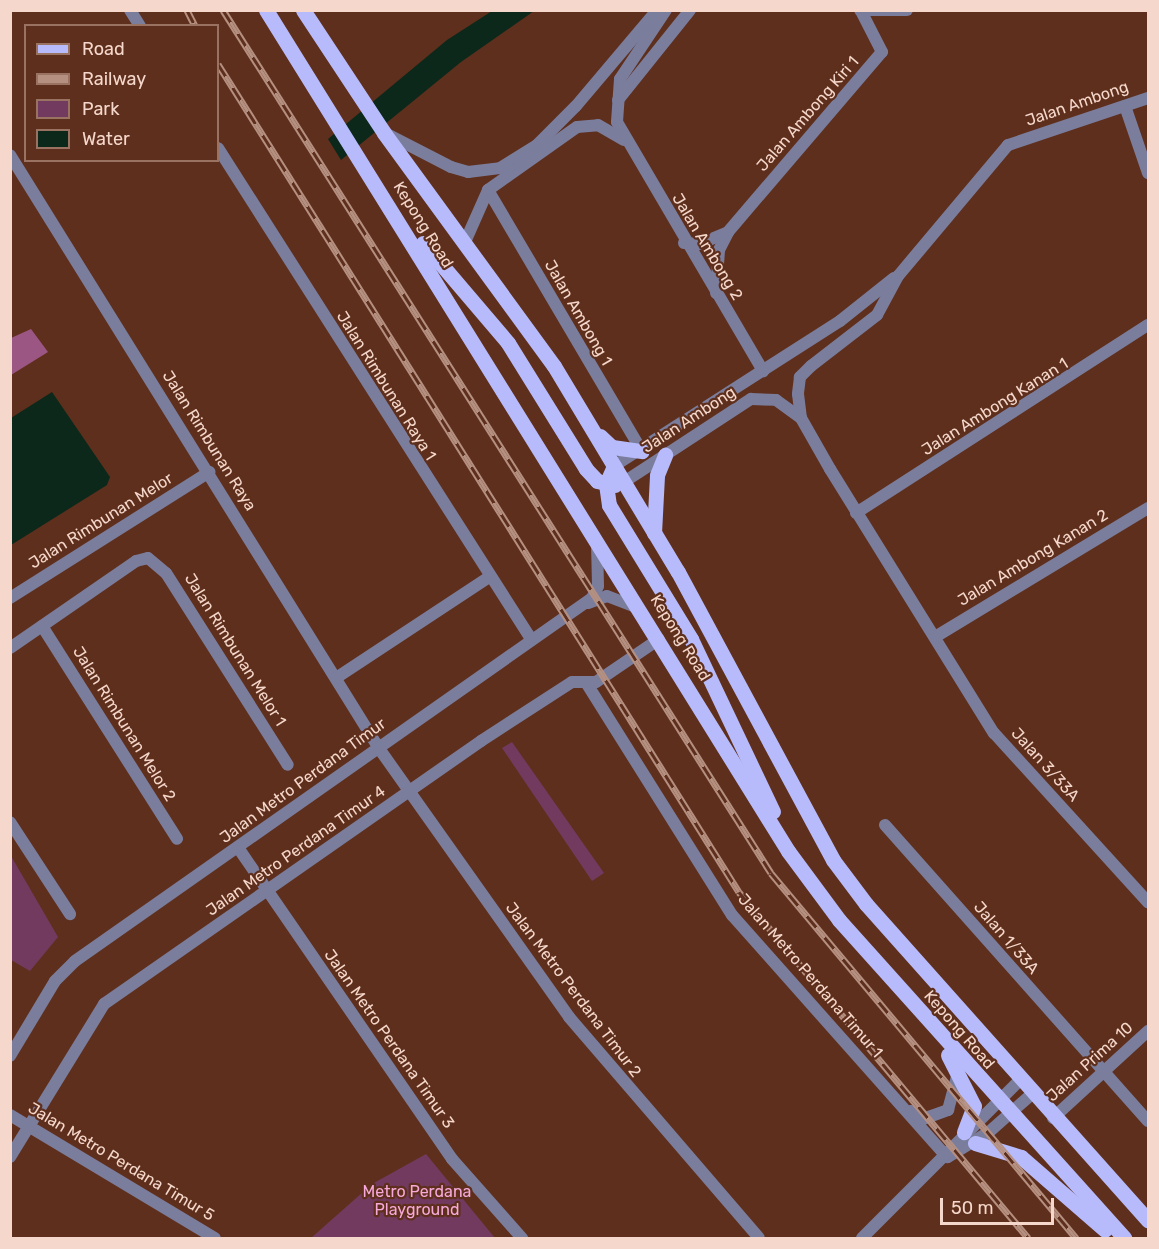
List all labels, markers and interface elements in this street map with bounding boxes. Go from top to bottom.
legend [24,24,219,162]
text: Road [82,38,125,60]
street label: Jalan Ambong Kiri 1 [753,53,863,175]
text: Railway [82,68,146,90]
street label: Jalan Ambong [1023,77,1131,131]
text: Park [82,98,119,120]
text: Water [82,128,130,150]
street label: Kepong Road [389,178,457,272]
street label: Jalan Ambong 2 [667,190,747,304]
street label: Jalan Ambong 1 [540,257,616,369]
street label: Jalan Rimbunan Raya 1 [332,308,440,464]
street label: Jalan Ambong Kanan 1 [918,354,1072,460]
street label: Jalan Rimbunan Raya [158,367,260,515]
street label: Jalan Ambong [638,382,740,458]
street label: Jalan Rimbunan Melor [26,469,176,573]
street label: Jalan Ambong Kanan 2 [954,505,1112,611]
street label: Jalan Rimbunan Melor 1 [180,570,290,730]
street label: Kepong Road [646,591,714,685]
street label: Jalan Rimbunan Melor 2 [68,643,180,805]
street label: Jalan Metro Perdana Timur [216,714,390,848]
street label: Jalan 3/33A [1007,724,1083,806]
street label: Jalan Metro Perdana Timur 4 [202,782,390,920]
street label: Jalan Metro Perdana Timur 1 [733,890,887,1062]
street label: Jalan 1/33A [969,898,1043,978]
street label: Jalan Metro Perdana Timur 2 [501,899,645,1081]
street label: Jalan Metro Perdana Timur 3 [320,946,458,1132]
street label: Kepong Road [920,987,998,1073]
street label: Jalan Prima 10 [1043,1018,1137,1106]
street label: Jalan Metro Perdana Timur 5 [24,1099,218,1225]
park label: Metro Perdana Playground [363,1182,471,1220]
scale bar [943,1186,1057,1224]
text: 50 m [951,1197,994,1219]

